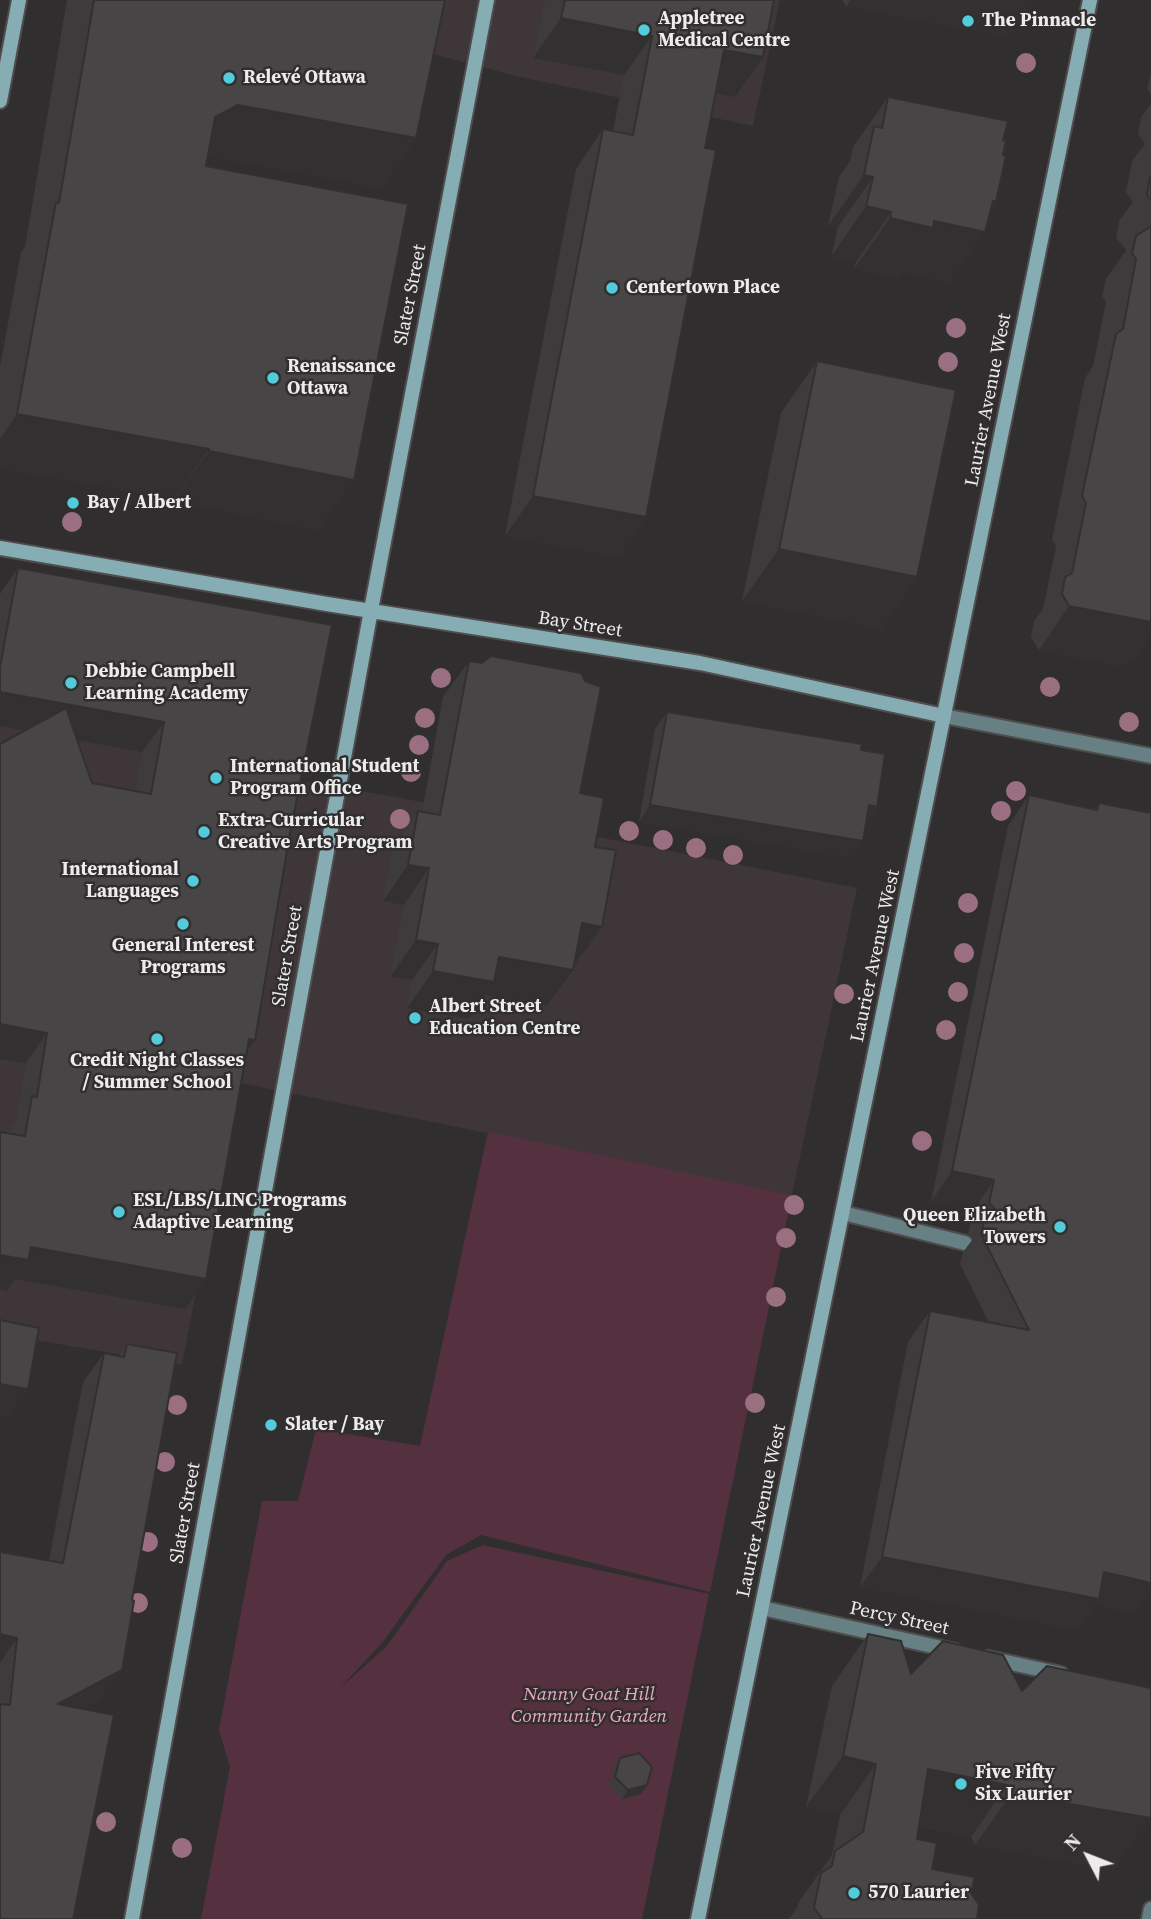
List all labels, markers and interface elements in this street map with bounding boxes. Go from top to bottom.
place label: Appletree Medical Centre [658,8,790,52]
place label: The Pinnacle [982,10,1096,32]
marker: The Pinnacle [960,13,976,29]
marker: Appletree Medical Centre [636,22,652,38]
place label: Relevé Ottawa [243,67,366,89]
marker: Relevé Ottawa [221,70,237,86]
street label: Slater Street [390,243,432,347]
place label: Centertown Place [626,277,780,299]
marker: Centertown Place [604,280,620,296]
street label: Laurier Avenue West [961,312,1017,488]
place label: Renaissance Ottawa [287,356,396,400]
marker: Renaissance Ottawa [265,370,281,386]
place label: Bay / Albert [87,492,191,514]
marker: Bay / Albert [65,495,81,511]
street label: Bay Street [536,607,624,643]
place label: Debbie Campbell Learning Academy [85,661,249,705]
marker: Debbie Campbell Learning Academy [63,675,79,691]
place label: International Student Program Office [230,756,419,800]
marker: International Student Program Office [208,770,224,786]
place label: Extra-Curricular Creative Arts Program [218,810,413,854]
marker: Extra-Curricular Creative Arts Program [196,824,212,840]
place label: International Languages [62,859,179,903]
street label: Laurier Avenue West [847,868,905,1044]
marker: International Languages [185,873,201,889]
street label: Slater Street [268,904,308,1008]
marker: General Interest Programs [175,916,191,932]
place label: General Interest Programs [112,935,254,979]
place label: Albert Street Education Centre [429,996,580,1040]
marker: Albert Street Education Centre [407,1010,423,1026]
marker: Credit Night Classes / Summer School [149,1031,165,1047]
place label: Credit Night Classes / Summer School [70,1050,244,1094]
place label: ESL/LBS/LINC Programs Adaptive Learning [133,1190,347,1234]
marker: ESL/LBS/LINC Programs Adaptive Learning [111,1204,127,1220]
place label: Queen Elizabeth Towers [903,1205,1046,1249]
marker: Queen Elizabeth Towers [1052,1219,1068,1235]
place label: Slater / Bay [285,1414,384,1436]
marker: Slater / Bay [263,1417,279,1433]
street label: Laurier Avenue West [733,1423,791,1599]
street label: Slater Street [166,1461,206,1565]
street label: Percy Street [847,1597,951,1641]
park label: Nanny Goat Hill Community Garden [511,1684,667,1728]
place label: Five Fifty Six Laurier [975,1762,1072,1806]
marker: Five Fifty Six Laurier [953,1776,969,1792]
north arrow [1053,1821,1123,1891]
text: N [1058,1828,1087,1856]
place label: 570 Laurier [868,1882,969,1904]
marker: 570 Laurier [846,1885,862,1901]

